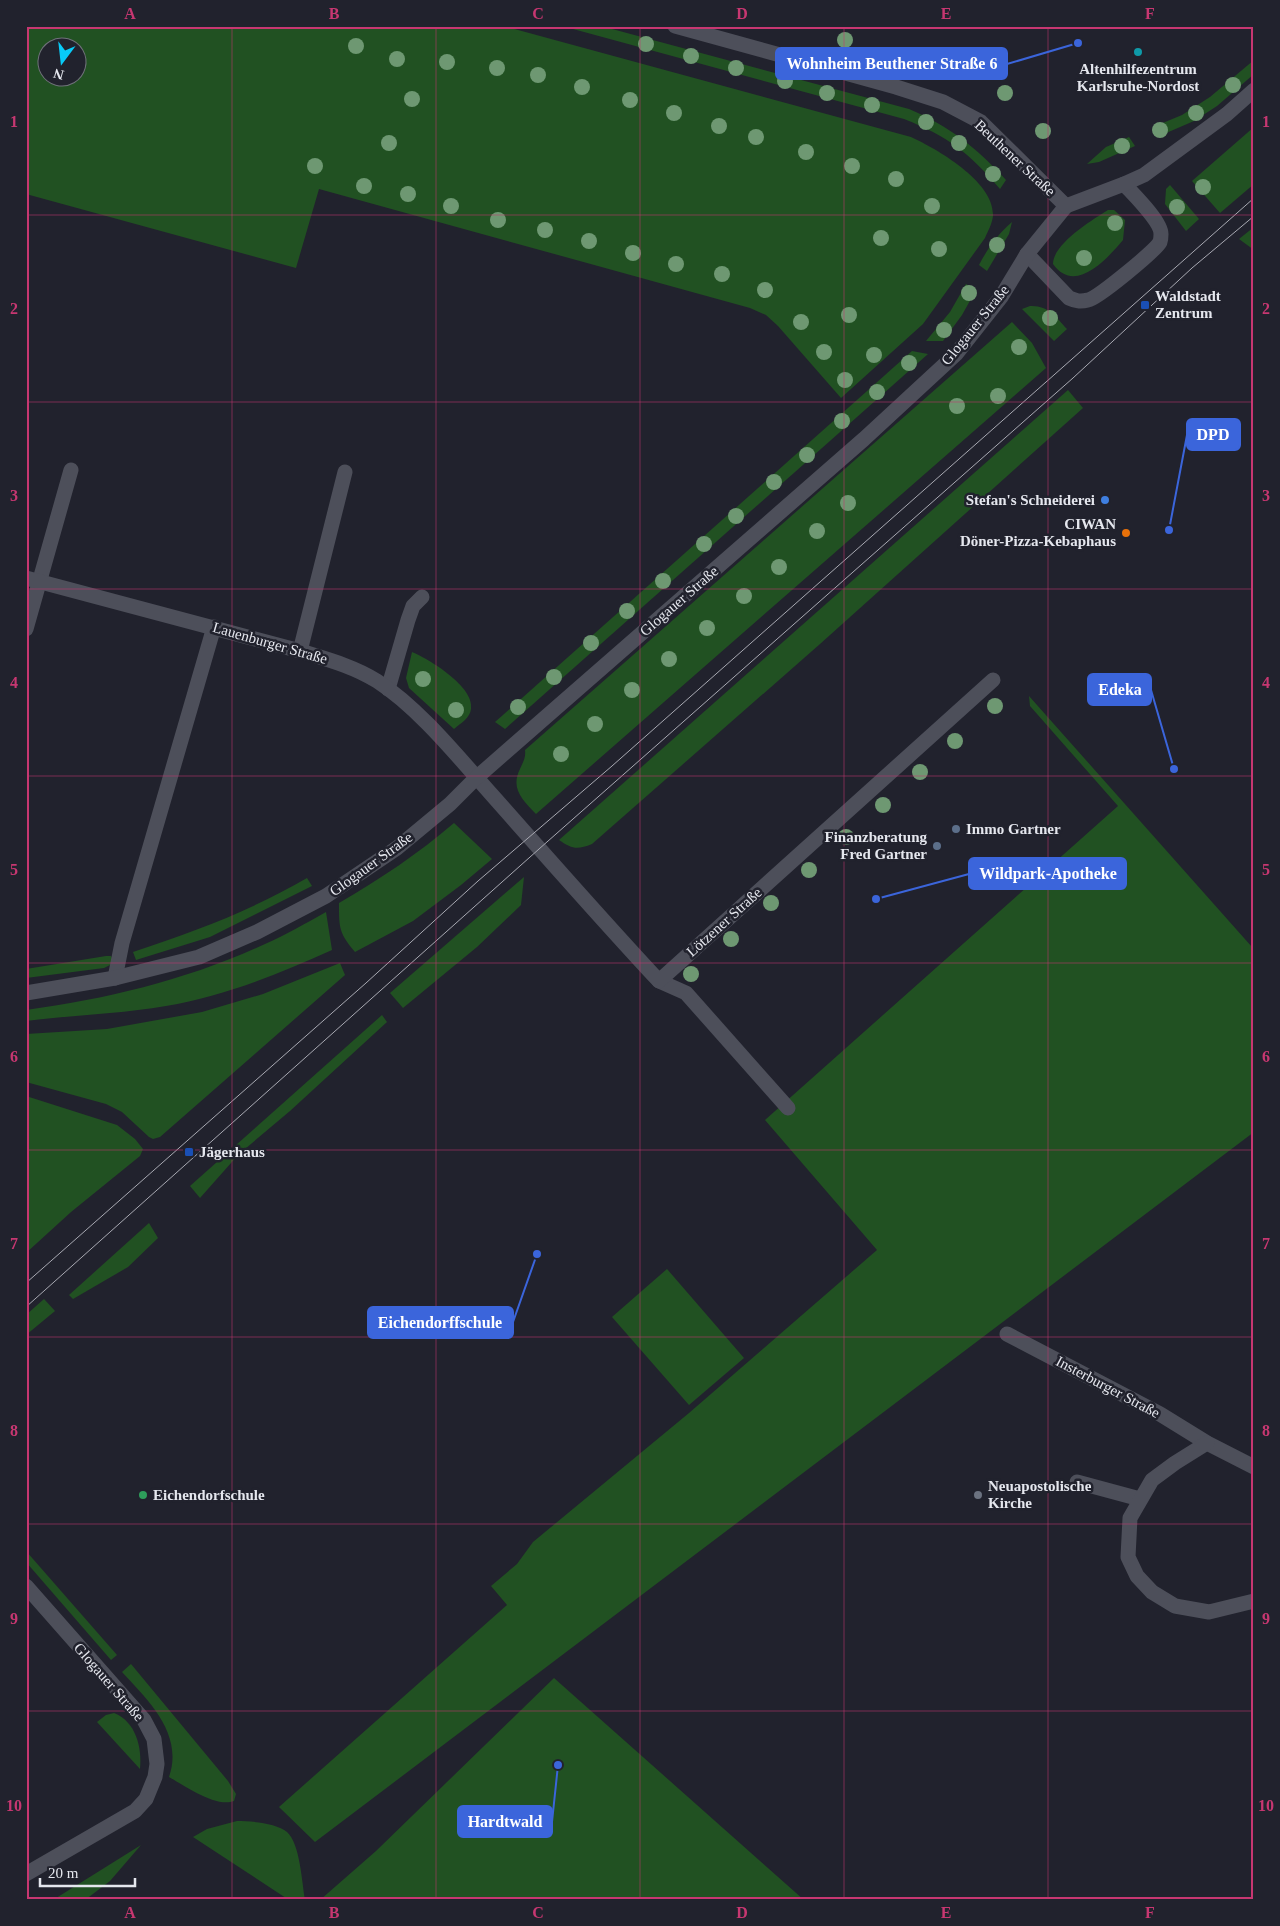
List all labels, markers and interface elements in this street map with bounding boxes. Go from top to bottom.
text: A [124,5,136,22]
text: B [329,5,340,22]
text: C [532,5,544,22]
text: D [736,5,748,22]
text: E [941,5,951,22]
text: F [1145,5,1155,22]
north arrow [38,38,88,88]
marker: Altenhilfezentrum Karlsruhe-Nordost [1132,46,1144,58]
callout: Wohnheim Beuthener Straße 6 [776,48,1007,79]
text: Wohnheim Beuthener Straße 6 [787,55,997,72]
place label: Altenhilfezentrum Karlsruhe-Nordost [1077,61,1199,94]
text: N [52,66,66,83]
text: 1 [10,113,18,130]
text: 1 [1262,113,1270,130]
street label: Beuthener Straße [972,117,1059,199]
street label: Glogauer Straße [938,282,1012,368]
place label: Waldstadt Zentrum [1155,288,1221,321]
marker: Waldstadt Zentrum [1139,299,1151,311]
text: 2 [10,300,18,317]
text: 2 [1262,300,1270,317]
callout: DPD [1187,419,1240,450]
text: DPD [1197,426,1229,443]
text: 3 [10,487,18,504]
text: 3 [1262,487,1270,504]
place label: Stefan's Schneiderei [966,492,1095,508]
marker: Stefan's Schneiderei [1099,494,1111,506]
place label: CIWAN Döner-Pizza-Kebaphaus [960,516,1116,549]
marker: CIWAN Döner-Pizza-Kebaphaus [1120,527,1132,539]
street label: Glogauer Straße [637,563,721,639]
street label: Lauenburger Straße [211,619,329,667]
text: 4 [10,674,18,691]
callout: Edeka [1088,674,1151,705]
text: 4 [1262,674,1270,691]
text: Edeka [1098,681,1142,698]
place label: Immo Gartner [966,821,1061,837]
marker: Immo Gartner [950,823,962,835]
street label: Glogauer Straße [327,829,416,899]
place label: Finanzberatung Fred Gartner [824,829,927,862]
marker: Finanzberatung Fred Gartner [931,840,943,852]
callout: Wildpark-Apotheke [969,858,1126,889]
text: 5 [10,861,18,878]
text: 5 [1262,861,1270,878]
text: Wildpark-Apotheke [979,865,1117,883]
street label: Lötzener Straße [683,884,765,960]
text: 6 [10,1048,18,1065]
text: 6 [1262,1048,1270,1065]
place label: Jägerhaus [199,1144,265,1160]
marker: Jägerhaus [183,1146,195,1158]
text: 7 [10,1235,18,1252]
text: 7 [1262,1235,1270,1252]
callout: Eichendorffschule [368,1307,513,1338]
text: Eichendorffschule [378,1314,502,1331]
street label: Insterburger Straße [1053,1353,1163,1421]
text: 8 [10,1422,18,1439]
text: 8 [1262,1422,1270,1439]
place label: Neuapostolische Kirche [988,1478,1092,1511]
place label: Eichendorfschule [153,1487,265,1503]
marker: Eichendorfschule [137,1489,149,1501]
marker: Neuapostolische Kirche [972,1489,984,1501]
text: 9 [10,1610,18,1627]
text: 9 [1262,1610,1270,1627]
street label: Glogauer Straße [71,1640,147,1724]
text: 10 [6,1797,22,1814]
text: 10 [1258,1797,1274,1814]
callout: Hardtwald [458,1806,552,1837]
text: Hardtwald [468,1813,542,1830]
scale bar [40,1856,135,1888]
text: 20 m [48,1865,79,1881]
text: A [124,1904,136,1921]
text: B [329,1904,340,1921]
text: C [532,1904,544,1921]
text: D [736,1904,748,1921]
text: E [941,1904,951,1921]
text: F [1145,1904,1155,1921]

